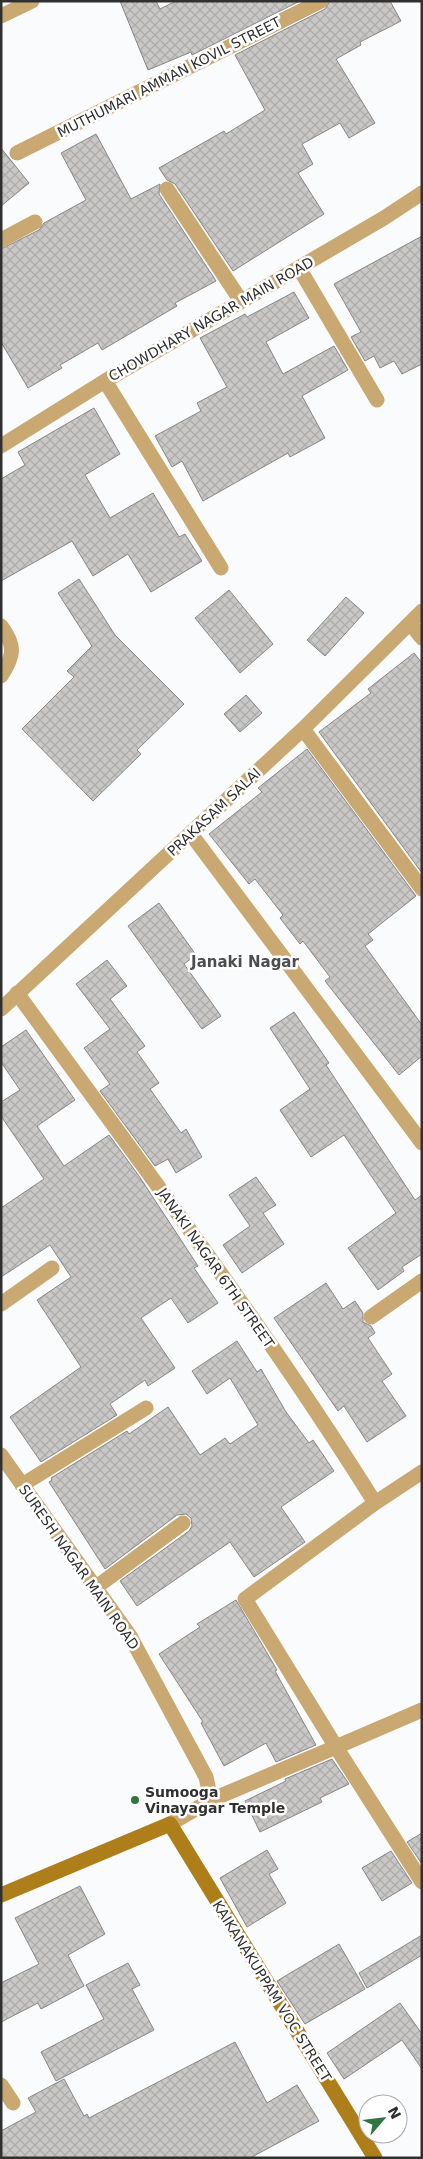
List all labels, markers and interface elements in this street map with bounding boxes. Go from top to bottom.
street label: MUTHUMARI AMMAN KOVIL STREET [55,13,284,141]
street label: CHOWDHARY NAGAR MAIN ROAD [106,254,316,384]
street label: PRAKASAM SALAI [164,765,264,859]
district label: Janaki Nagar [190,953,299,971]
street label: JANAKI NAGAR 6TH STREET [154,1184,278,1351]
street label: SURESH NAGAR MAIN ROAD [16,1482,142,1652]
place label: Sumooga Vinayagar Temple [145,1784,285,1816]
marker: Sumooga Vinayagar Temple [129,1794,141,1806]
street label: KAIKANAKUPPAM VOC STREET [209,1898,335,2085]
north arrow [358,2094,408,2144]
text: N [385,2104,404,2122]

